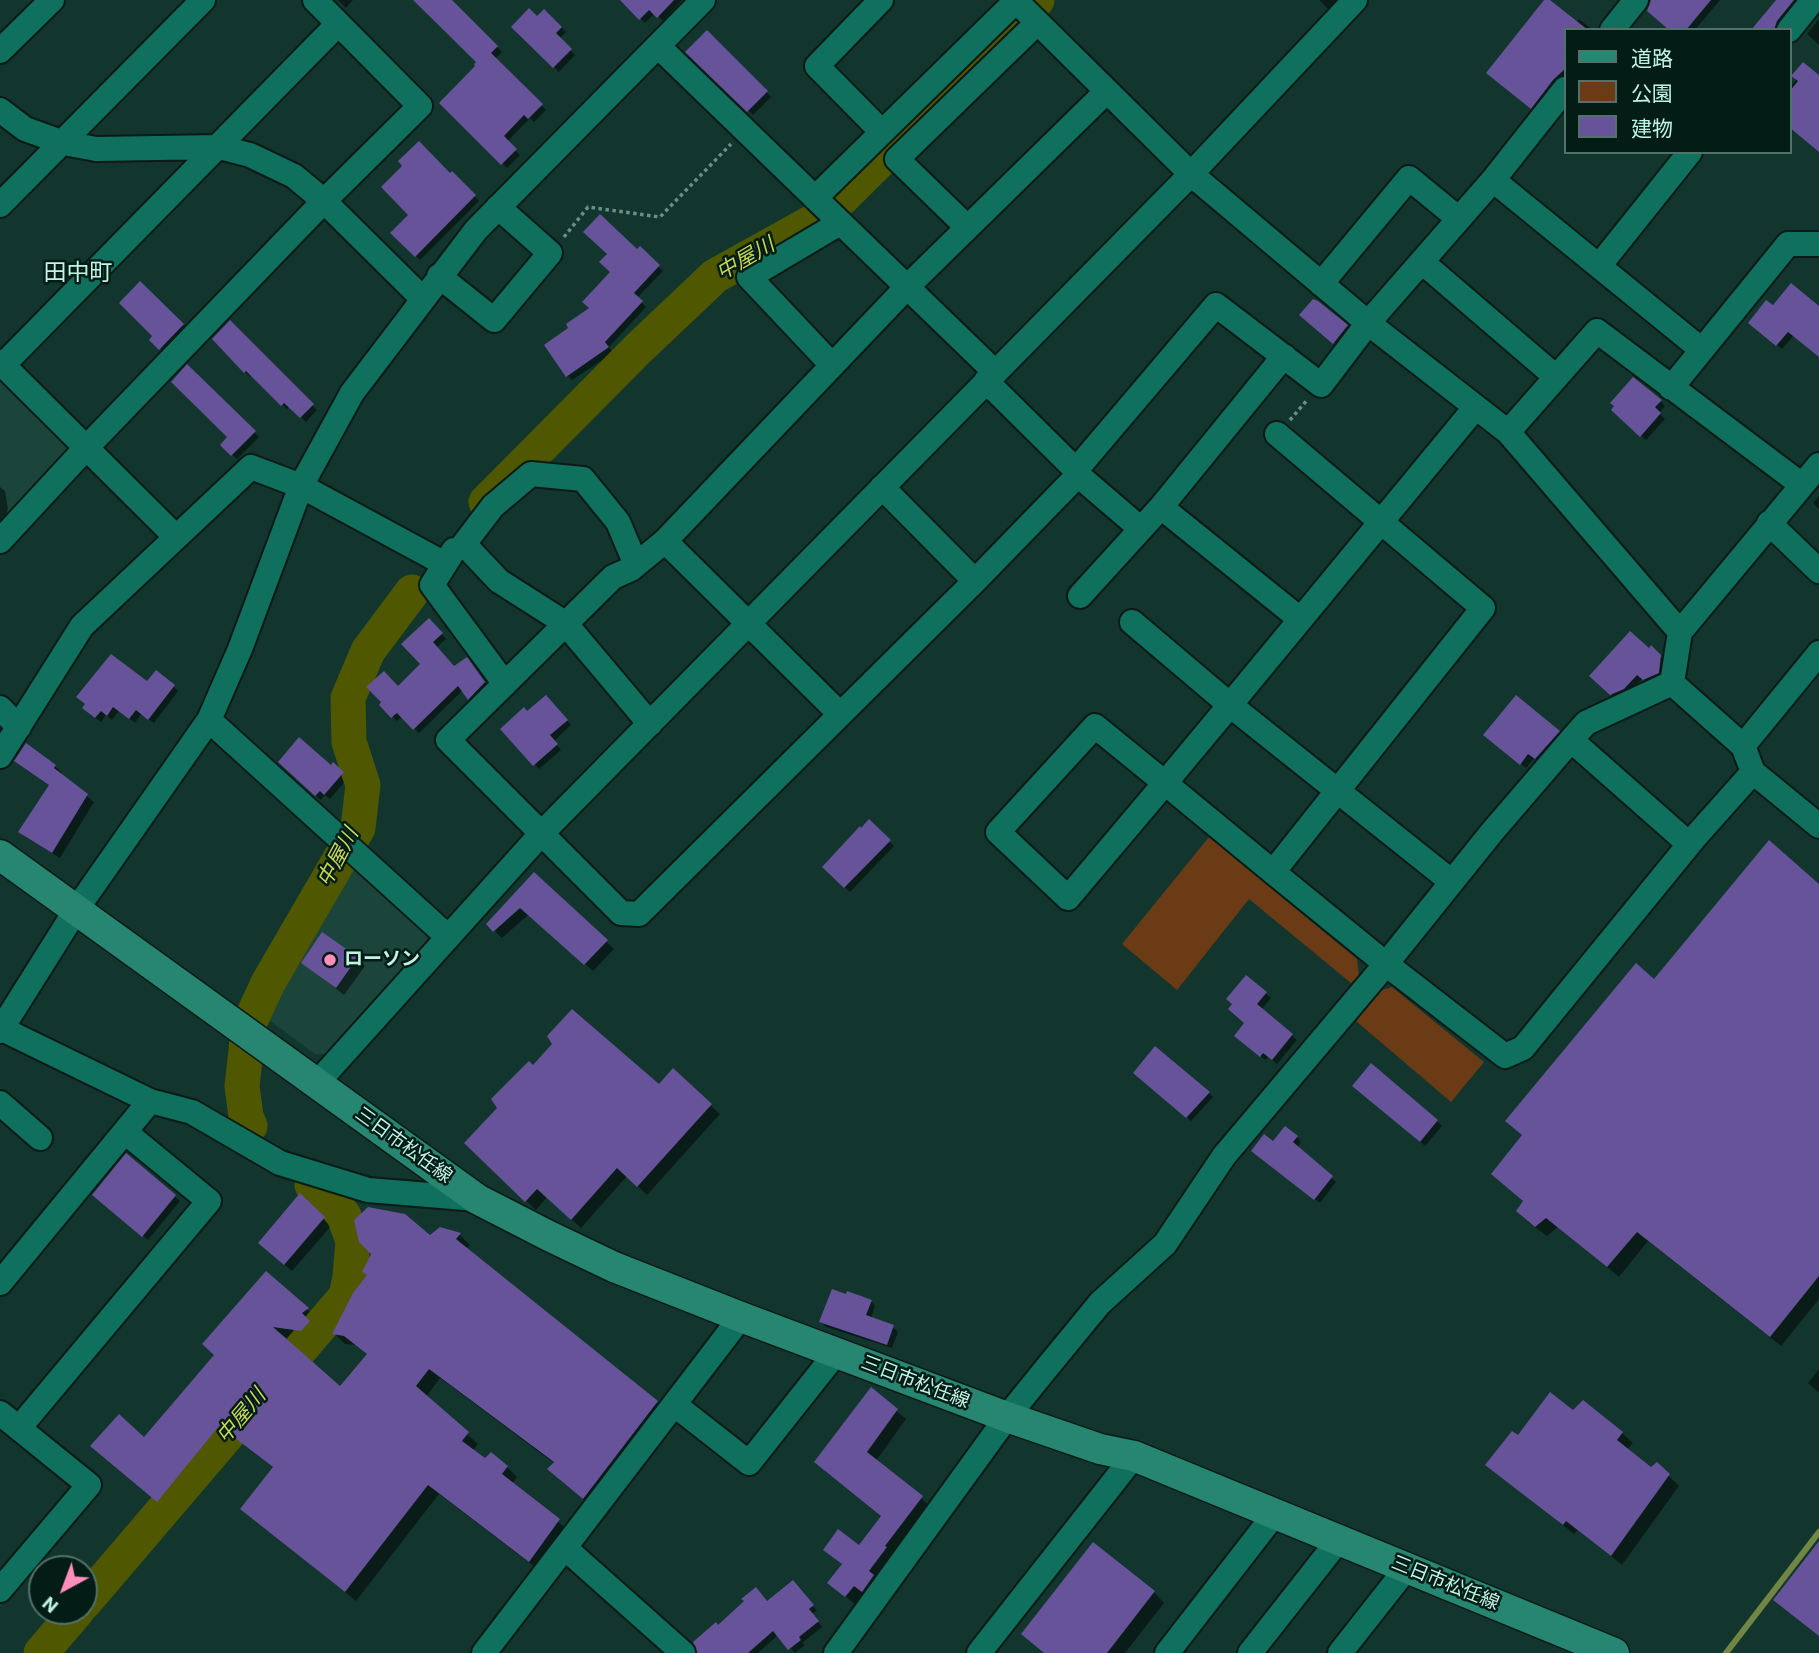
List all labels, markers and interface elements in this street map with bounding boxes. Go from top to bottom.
legend [1563,28,1791,154]
text: 道路 [1631,47,1673,71]
text: 公園 [1631,82,1673,106]
text: 建物 [1631,117,1673,141]
water label: 中屋川 [712,233,780,287]
district label: 田中町 [44,260,112,288]
water label: 中屋川 [313,824,365,892]
place label: ローソン [344,949,420,971]
marker: ローソン [322,952,338,968]
street label: 三日市松任線 [350,1103,456,1189]
street label: 三日市松任線 [858,1352,972,1414]
water label: 中屋川 [212,1385,272,1449]
street label: 三日市松任線 [1388,1552,1502,1616]
north arrow [28,1555,98,1625]
text: N [38,1592,63,1618]

